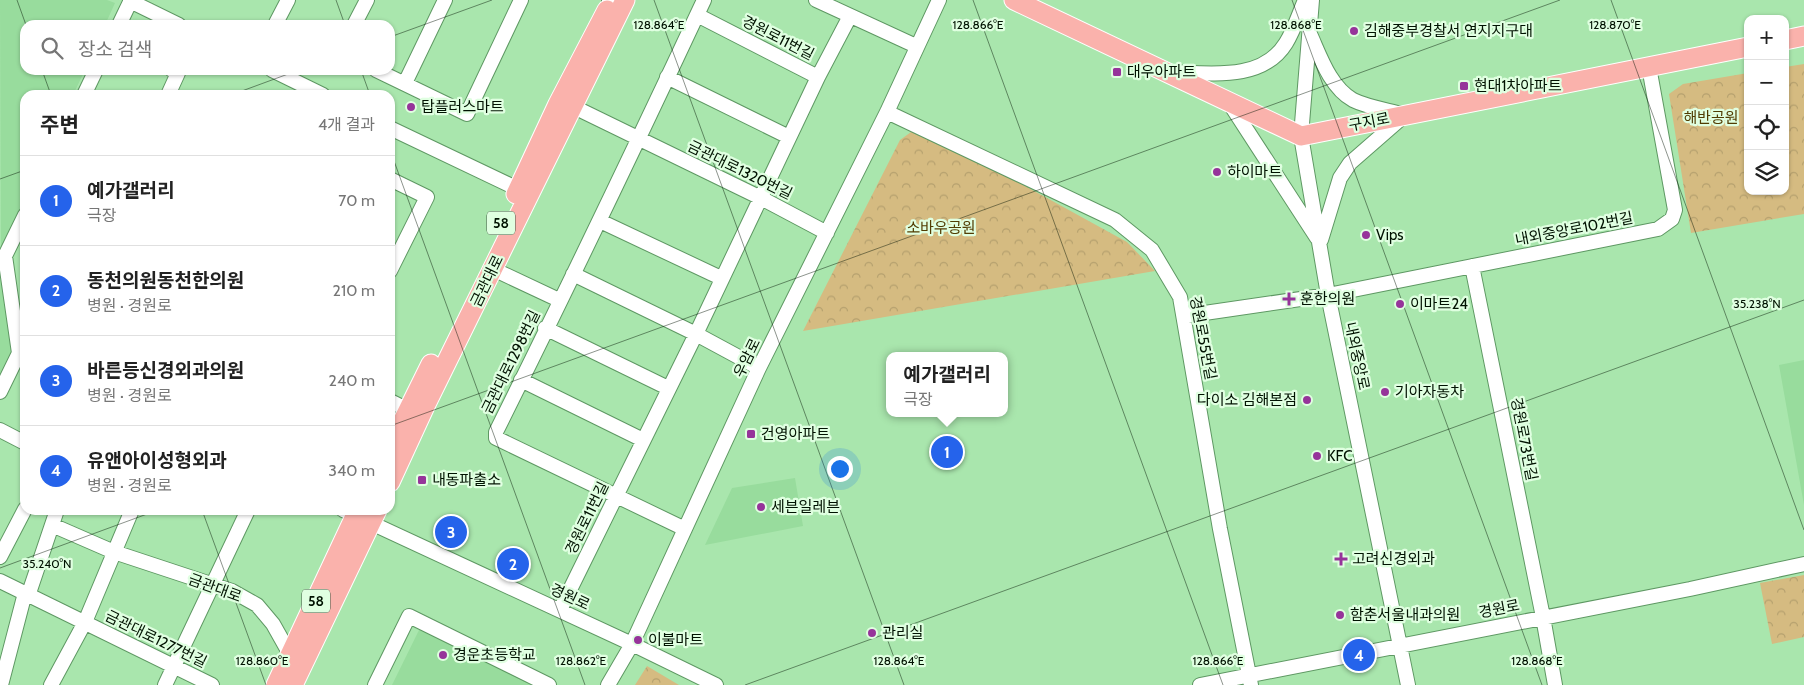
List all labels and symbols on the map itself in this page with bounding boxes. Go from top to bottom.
street label: 경원로11번길 [739,12,817,64]
text: 128.864°E [633,17,685,32]
text: 128.866°E [953,17,1004,32]
text: 128.868°E [1270,17,1322,32]
text: 128.870°E [1589,17,1641,32]
place label: 김해중부경찰서 연지지구대 [1364,22,1533,40]
marker: 김해중부경찰서 연지지구대 [1348,25,1360,37]
place label: 대우아파트 [1127,63,1196,81]
marker: 대우아파트 [1111,66,1123,78]
place label: 현대1차아파트 [1474,77,1562,95]
marker: 현대1차아파트 [1458,80,1470,92]
place label: 탑플러스마트 [421,98,504,116]
marker: 탑플러스마트 [405,101,417,113]
street label: 구지로 [1347,109,1391,135]
park label: 해반공원 [1683,109,1739,127]
street label: 금관대로1320번길 [685,137,795,203]
place label: 하이마트 [1227,163,1282,181]
marker: 하이마트 [1211,166,1223,178]
street label: 내외중앙로102번길 [1513,209,1635,249]
road number: 58 [487,212,515,234]
park label: 소바우공원 [906,219,976,237]
place label: Vips [1376,226,1404,244]
marker: Vips [1360,229,1372,241]
street label: 금관대로 [467,252,507,310]
place label: 훈한의원 [1300,290,1355,308]
marker: 훈한의원 [1282,292,1296,306]
street label: 경원로55번길 [1186,294,1220,382]
place label: 이마트24 [1410,295,1468,313]
text: 35.238°N [1733,296,1781,311]
marker: 이마트24 [1394,298,1406,310]
street label: 금관대로1298번길 [478,307,544,417]
street label: 내외중앙로 [1341,320,1373,392]
street label: 우암로 [730,335,764,381]
place label: 기아자동차 [1395,383,1464,401]
marker: 기아자동차 [1379,386,1391,398]
place label: 다이소 김해본점 [1197,391,1297,409]
marker: 다이소 김해본점 [1301,394,1313,406]
street label: 경원로73번길 [1507,396,1541,482]
place label: 건영아파트 [761,425,830,443]
marker: 건영아파트 [745,428,757,440]
pin: 1 [931,433,963,471]
place label: KFC [1327,447,1352,465]
marker: KFC [1311,450,1323,462]
your location [827,456,853,482]
place label: 내동파출소 [432,471,501,489]
marker: 내동파출소 [416,474,428,486]
street label: 경원로11번길 [562,479,612,557]
place label: 세븐일레븐 [771,498,840,516]
marker: 세븐일레븐 [755,501,767,513]
pin: 3 [435,513,467,551]
pin: 2 [497,545,529,583]
place label: 고려신경외과 [1352,550,1435,568]
marker: 고려신경외과 [1334,552,1348,566]
text: 35.240°N [22,556,72,571]
street label: 금관대로 [186,570,244,606]
street label: 경원로 [547,580,593,614]
road number: 58 [302,590,330,612]
street label: 경원로 [1477,596,1521,622]
place label: 함춘서울내과의원 [1350,606,1460,624]
street label: 금관대로1277번길 [102,607,210,671]
marker: 함춘서울내과의원 [1334,609,1346,621]
place label: 관리실 [882,624,923,642]
marker: 관리실 [866,627,878,639]
place label: 이불마트 [648,631,703,649]
marker: 이불마트 [632,634,644,646]
pin: 4 [1343,636,1375,674]
place label: 경운초등학교 [453,646,536,664]
marker: 경운초등학교 [437,649,449,661]
text: 128.860°E [236,653,289,668]
text: 128.862°E [556,653,607,668]
text: 128.864°E [873,653,925,668]
text: 128.866°E [1193,653,1244,668]
text: 128.868°E [1511,653,1563,668]

